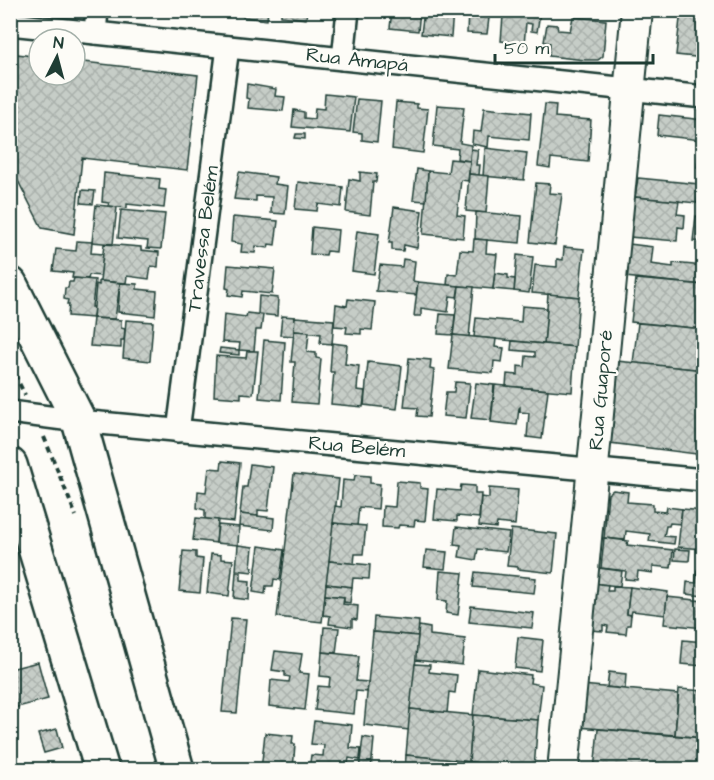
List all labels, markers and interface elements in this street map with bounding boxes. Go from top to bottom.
north arrow [27,27,87,87]
scale bar [495,27,652,65]
text: N [52,32,65,55]
text: 50 m [504,36,549,61]
street label: Rua Amapá [305,41,409,79]
street label: Travessa Belém [180,164,226,314]
street label: Rua Guaporé [582,328,620,451]
street label: Rua Belém [307,429,407,465]

